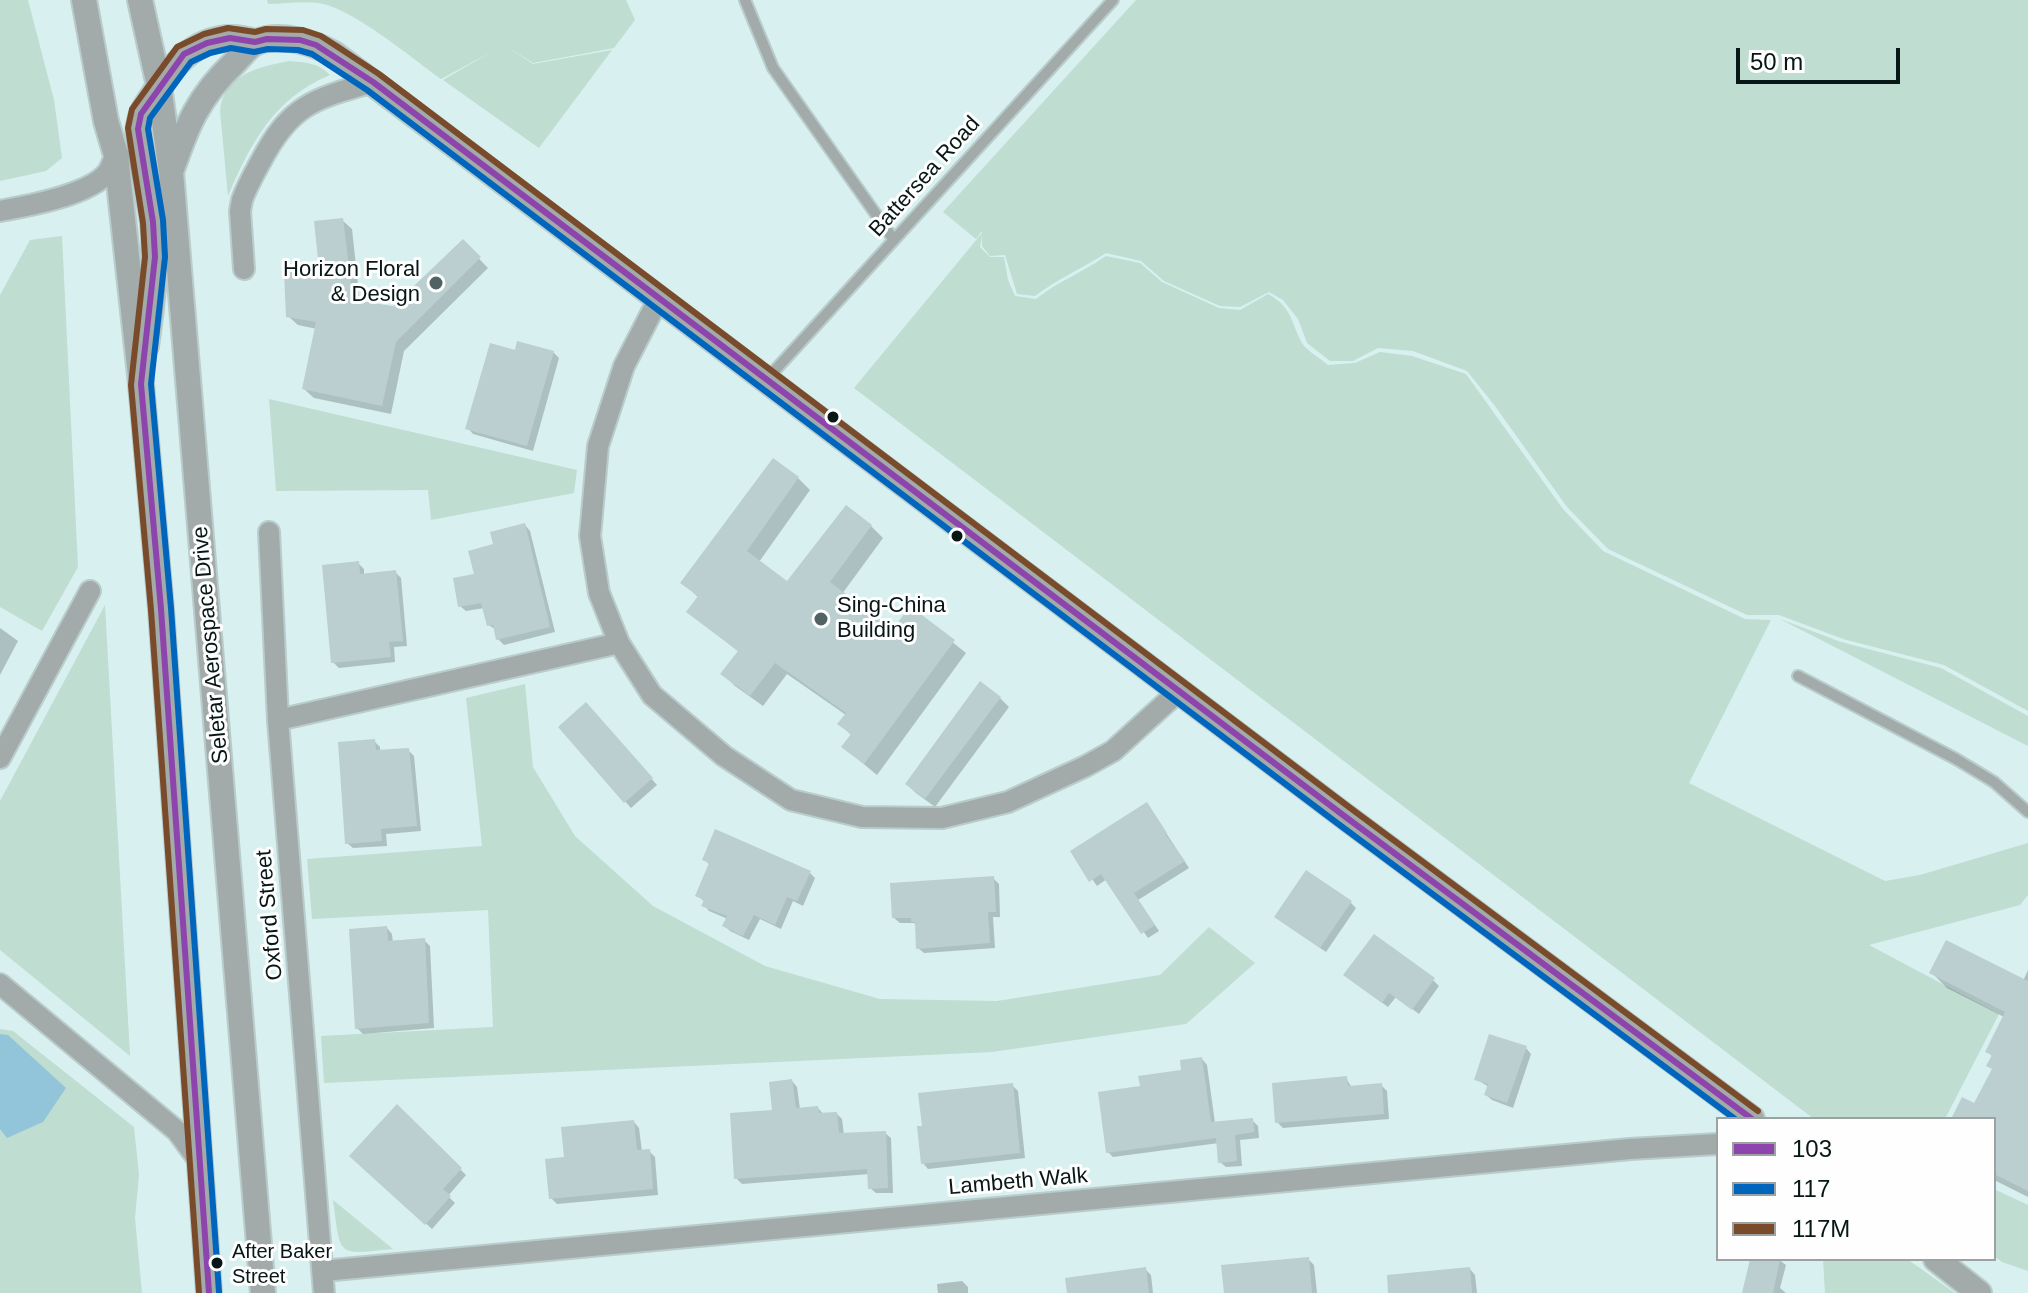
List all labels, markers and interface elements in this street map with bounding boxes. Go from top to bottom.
scale bar [1740,32,1904,82]
text: 50 m [1750,48,1803,75]
street label: Battersea Road [864,111,986,243]
place label: Horizon Floral & Design [283,257,420,308]
marker: Horizon Floral & Design [427,274,445,292]
unlabelled marker [825,409,841,425]
street label: Seletar Aerospace Drive [187,525,235,765]
unlabelled marker [949,528,965,544]
place label: Sing-China Building [837,593,946,644]
marker: Sing-China Building [812,610,830,628]
street label: Oxford Street [251,849,289,981]
legend [1716,1117,1996,1261]
text: 103 [1792,1135,1832,1162]
street label: Lambeth Walk [947,1163,1089,1201]
text: 117 [1792,1175,1830,1202]
text: 117M [1792,1215,1850,1242]
place label: After Baker Street [232,1240,332,1287]
marker: After Baker Street [209,1255,225,1271]

